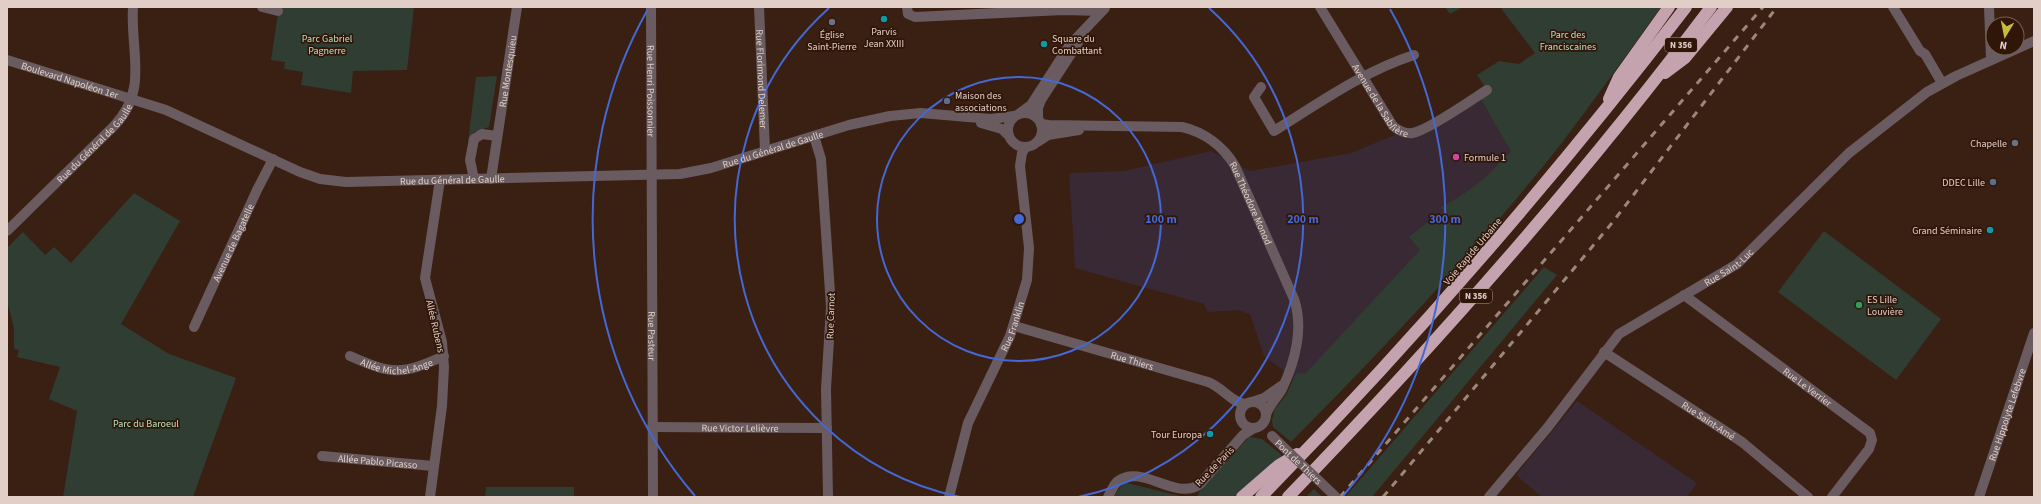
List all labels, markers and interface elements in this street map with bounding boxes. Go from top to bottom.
marker: Parvis Jean XXIII [879,14,889,24]
north arrow [1985,16,2025,56]
marker: Église Saint-Pierre [827,17,837,27]
place label: Parvis Jean XXIII [864,25,904,51]
place label: Église Saint-Pierre [807,28,857,54]
park label: Parc des Franciscaines [1540,28,1596,54]
street label: Rue Florimond Delemer [752,29,770,129]
park label: Parc Gabriel Pagnerre [302,32,353,58]
place label: Square du Combattant [1052,32,1103,58]
street label: Rue Montesquieu [496,34,521,108]
text: N [1998,37,2008,53]
road number: N 356 [1665,38,1697,52]
marker: Square du Combattant [1039,39,1049,49]
street label: Rue Henri Poissonnier [643,45,658,138]
street label: Boulevard Napoléon 1er [19,59,121,103]
street label: Avenue de la Sablière [1348,61,1409,141]
place label: Maison des associations [955,89,1007,115]
marker: Maison des associations [942,96,952,106]
street label: Rue du Général de Gaulle [54,102,136,187]
street label: Rue du Général de Gaulle [721,127,825,172]
place label: Chapelle [1970,137,2007,151]
marker: Chapelle [2010,138,2020,148]
place label: Formule 1 [1464,151,1506,165]
marker: Formule 1 [1451,152,1461,162]
street label: Rue Théodore Monod [1226,159,1275,247]
street label: Rue du Général de Gaulle [400,172,505,189]
place label: DDEC Lille [1942,176,1985,190]
marker: DDEC Lille [1988,177,1998,187]
street label: Avenue de Bagatelle [210,202,258,284]
text: 100 m [1145,211,1177,228]
text: 200 m [1287,211,1319,228]
text: 300 m [1429,211,1461,228]
centre of rings [1012,212,1026,226]
street label: Voie Rapide Urbaine [1440,215,1505,288]
place label: Grand Séminaire [1912,224,1982,238]
marker: Grand Séminaire [1985,225,1995,235]
street label: Rue Saint-Luc [1702,245,1757,290]
road number: N 356 [1460,289,1492,303]
street label: Rue Carnot [823,292,839,339]
place label: ES Lille Louvière [1867,293,1903,319]
street label: Allée Rubens [422,298,448,354]
street label: Rue Franklin [998,300,1028,354]
marker: ES Lille Louvière [1854,300,1864,310]
street label: Rue Pasteur [644,311,658,361]
street label: Rue Thiers [1109,348,1155,374]
street label: Allée Michel-Ange [358,355,435,378]
street label: Rue Le Verrier [1780,365,1835,411]
street label: Rue Hippolyte Lefebvre [1986,367,2030,463]
street label: Rue Saint-Amé [1679,398,1738,444]
park label: Parc du Baroeul [113,417,179,431]
street label: Rue Victor Lelièvre [701,421,779,436]
place label: Tour Europa [1151,428,1202,442]
marker: Tour Europa [1205,429,1215,439]
street label: Pont de Thiers [1271,436,1325,488]
street label: Rue de Paris [1192,443,1237,490]
street label: Allée Pablo Picasso [337,451,418,473]

